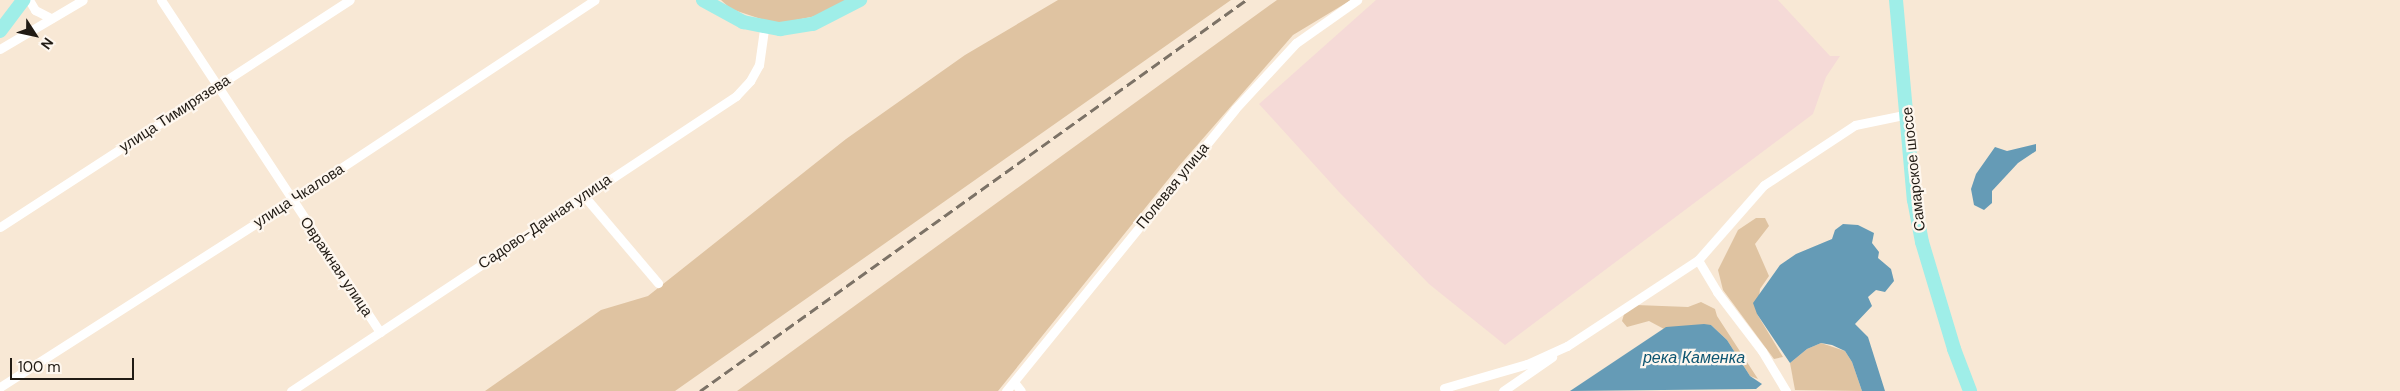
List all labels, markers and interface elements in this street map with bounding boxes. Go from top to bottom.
north arrow [10,10,60,60]
text: N [37,34,58,53]
street label: улица Тимирязева [116,72,234,156]
street label: Самарское шоссе [1899,106,1929,232]
street label: Полевая улица [1133,139,1213,233]
street label: улица Чкалова [251,160,347,232]
street label: Садово-Дачная улица [475,171,615,273]
street label: Овражная улица [296,214,376,320]
scale bar [12,348,136,380]
water label: река Каменка [1643,348,1745,368]
text: 100 m [18,357,61,377]

